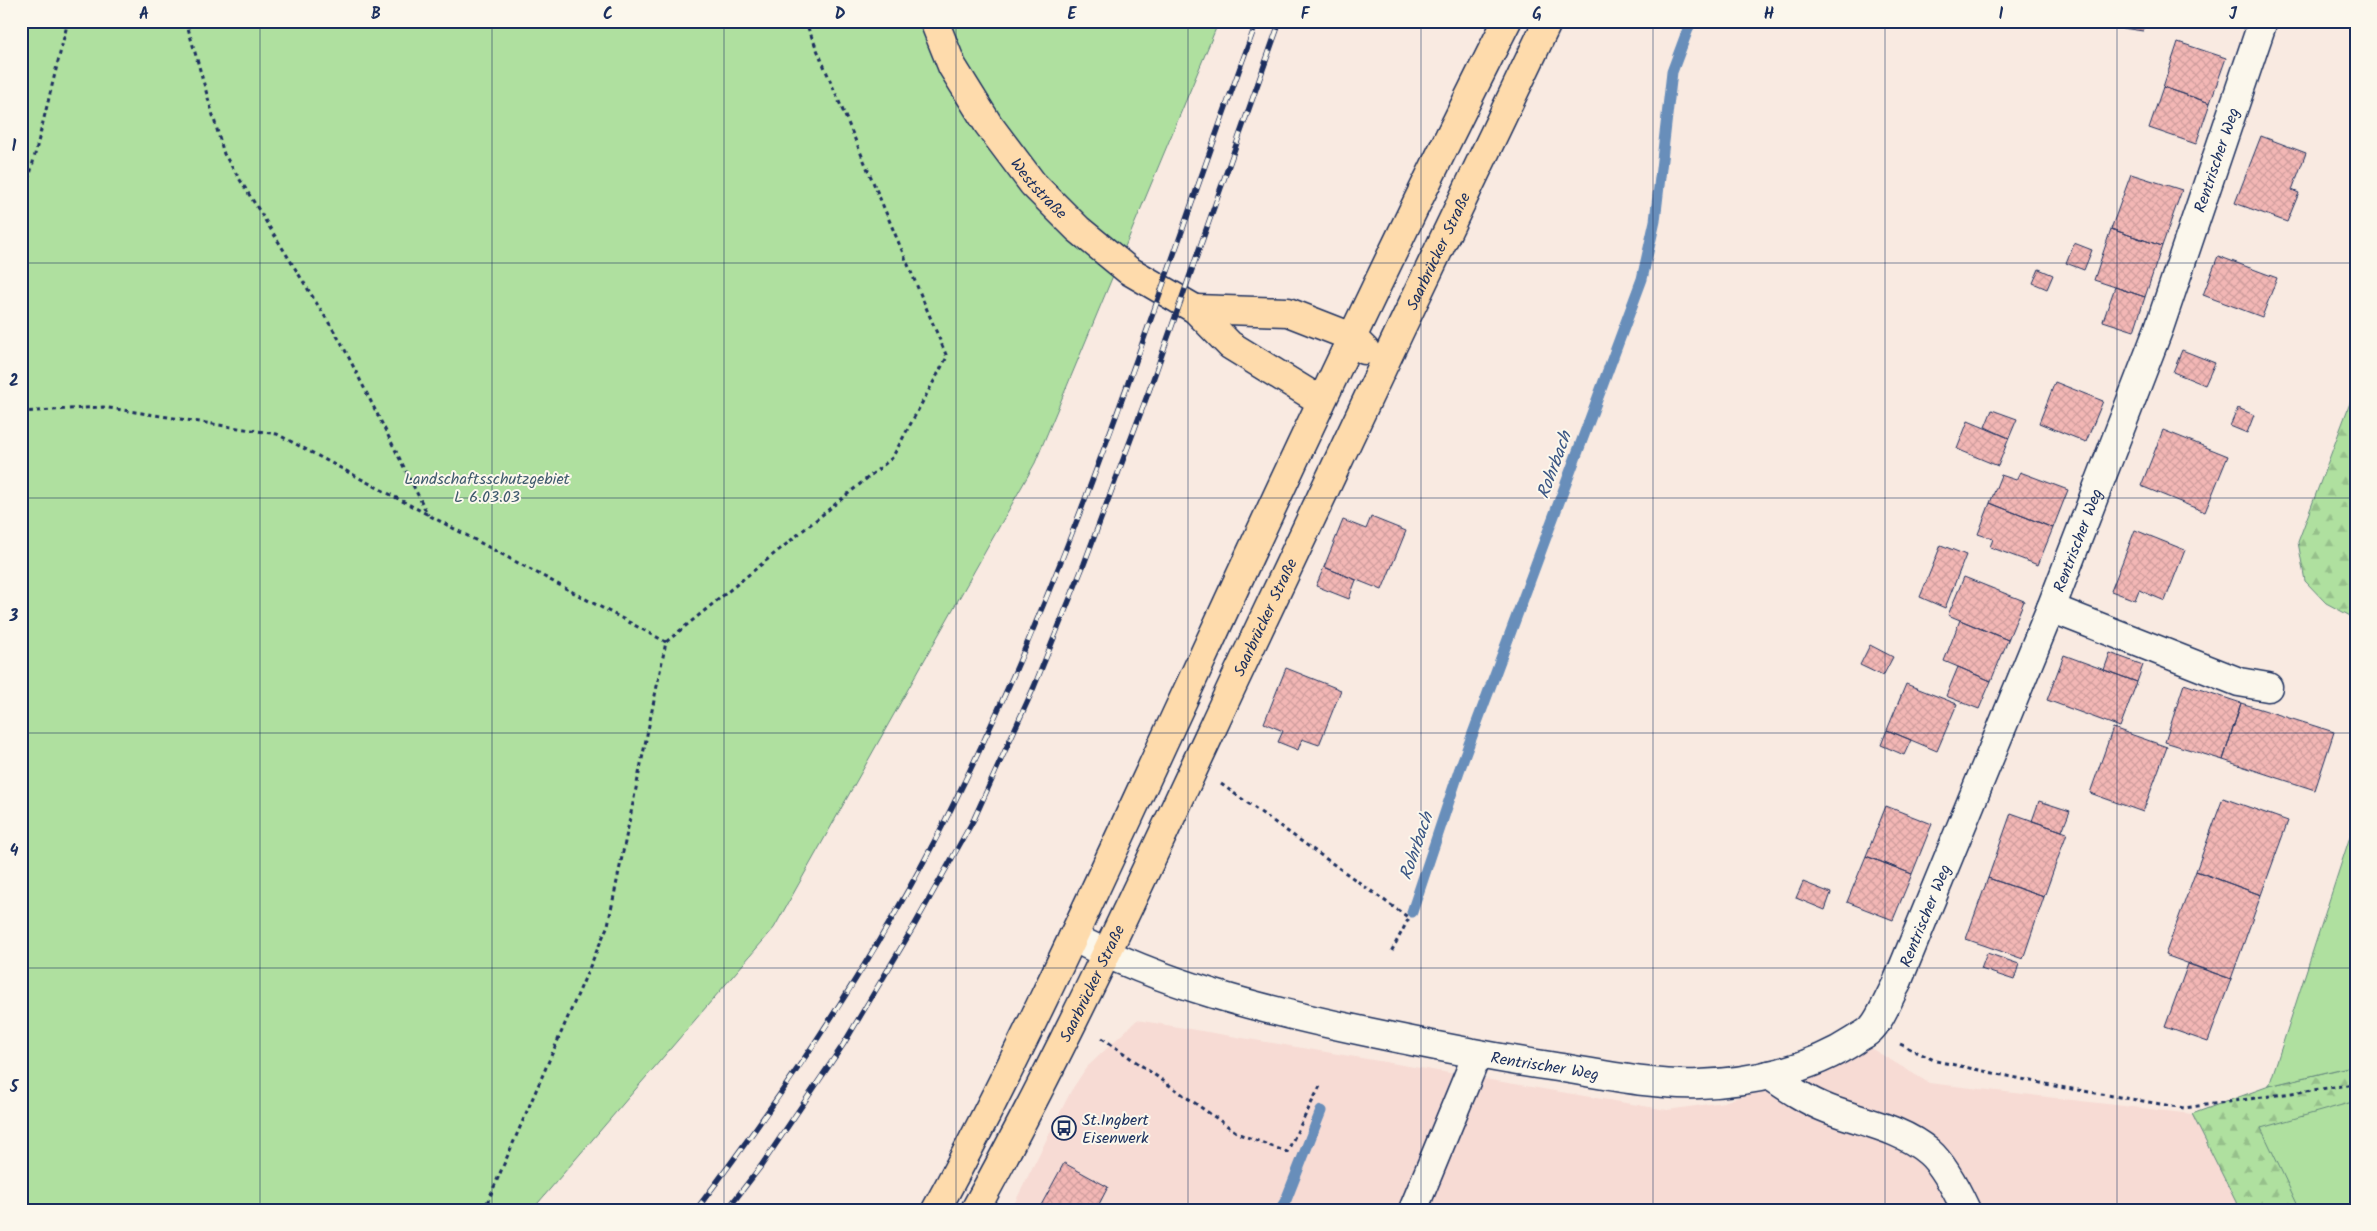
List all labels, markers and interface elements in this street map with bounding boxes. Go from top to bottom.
text: A [139,2,149,27]
text: B [371,2,381,27]
text: C [603,2,613,27]
text: D [835,2,846,27]
text: E [1068,2,1078,27]
text: F [1301,2,1311,27]
text: G [1532,2,1542,27]
text: H [1764,2,1774,27]
text: I [1999,2,2004,27]
text: J [2229,2,2238,27]
street label: Rentrischer Weg [2188,105,2247,216]
text: 1 [12,134,17,159]
street label: Weststraße [1004,153,1072,226]
street label: Saarbrücker Straße [1400,188,1478,315]
text: 2 [9,369,19,394]
water label: Rohrbach [1530,426,1581,503]
park label: Landschaftsschutzgebiet L 6.03.03 [404,467,571,510]
street label: Rentrischer Weg [2047,485,2110,596]
street label: Saarbrücker Straße [1227,555,1305,681]
text: 3 [9,604,19,629]
water label: Rohrbach [1392,807,1443,884]
text: 4 [10,839,19,864]
street label: Rentrischer Weg [1894,861,1958,971]
street label: Saarbrücker Straße [1054,921,1132,1047]
street label: Rentrischer Weg [1489,1046,1601,1088]
text: 5 [9,1075,20,1100]
place label: St.Ingbert Eisenwerk [1082,1108,1149,1151]
bus stop icon: St.Ingbert Eisenwerk [1051,1115,1077,1141]

